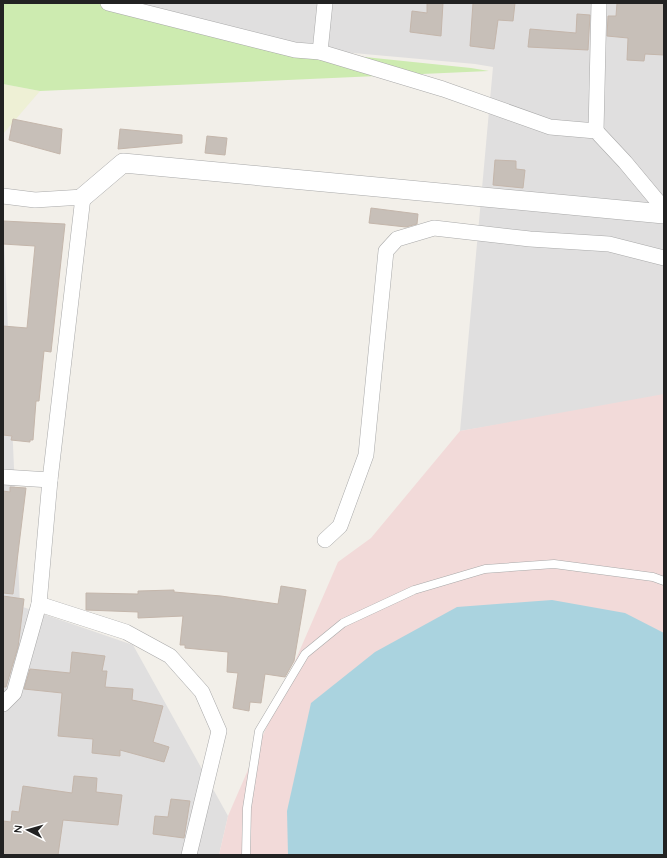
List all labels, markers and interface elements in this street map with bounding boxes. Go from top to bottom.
north arrow [8,810,48,850]
text: N [11,824,25,834]

